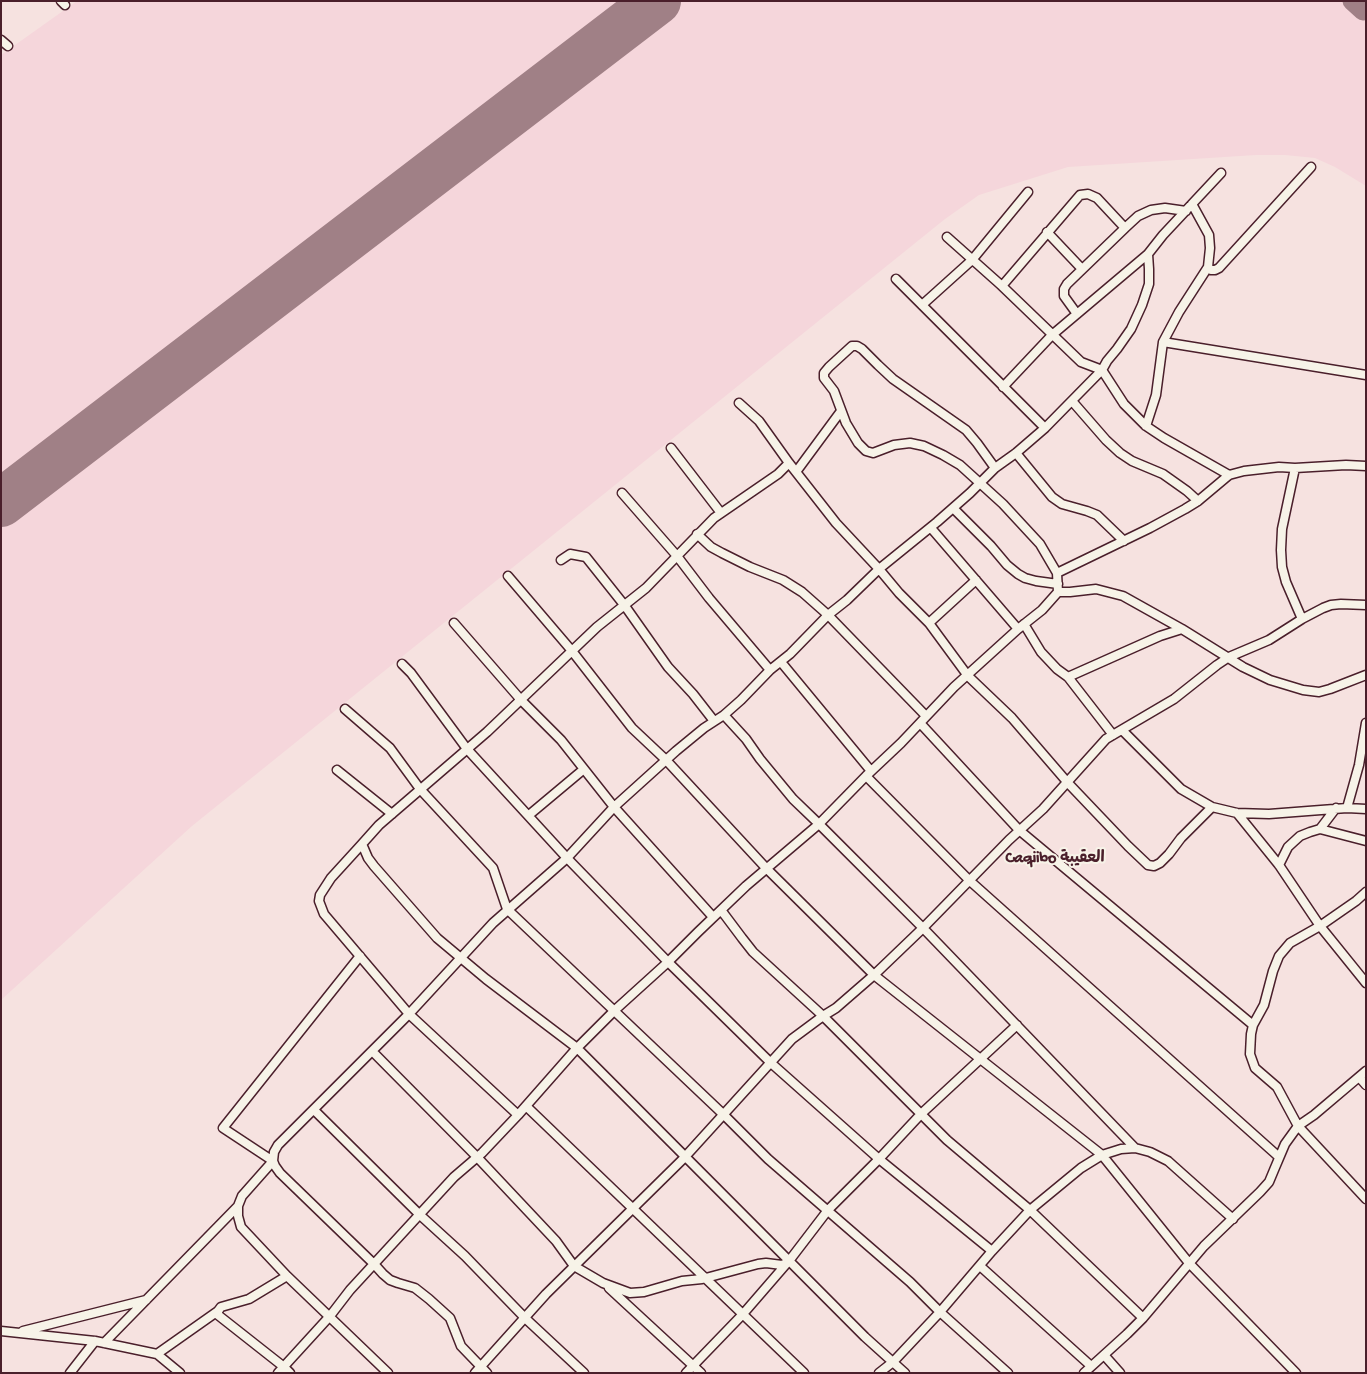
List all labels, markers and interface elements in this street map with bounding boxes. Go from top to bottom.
district label: Caqiibo العقيبة [1006,850,1104,870]

